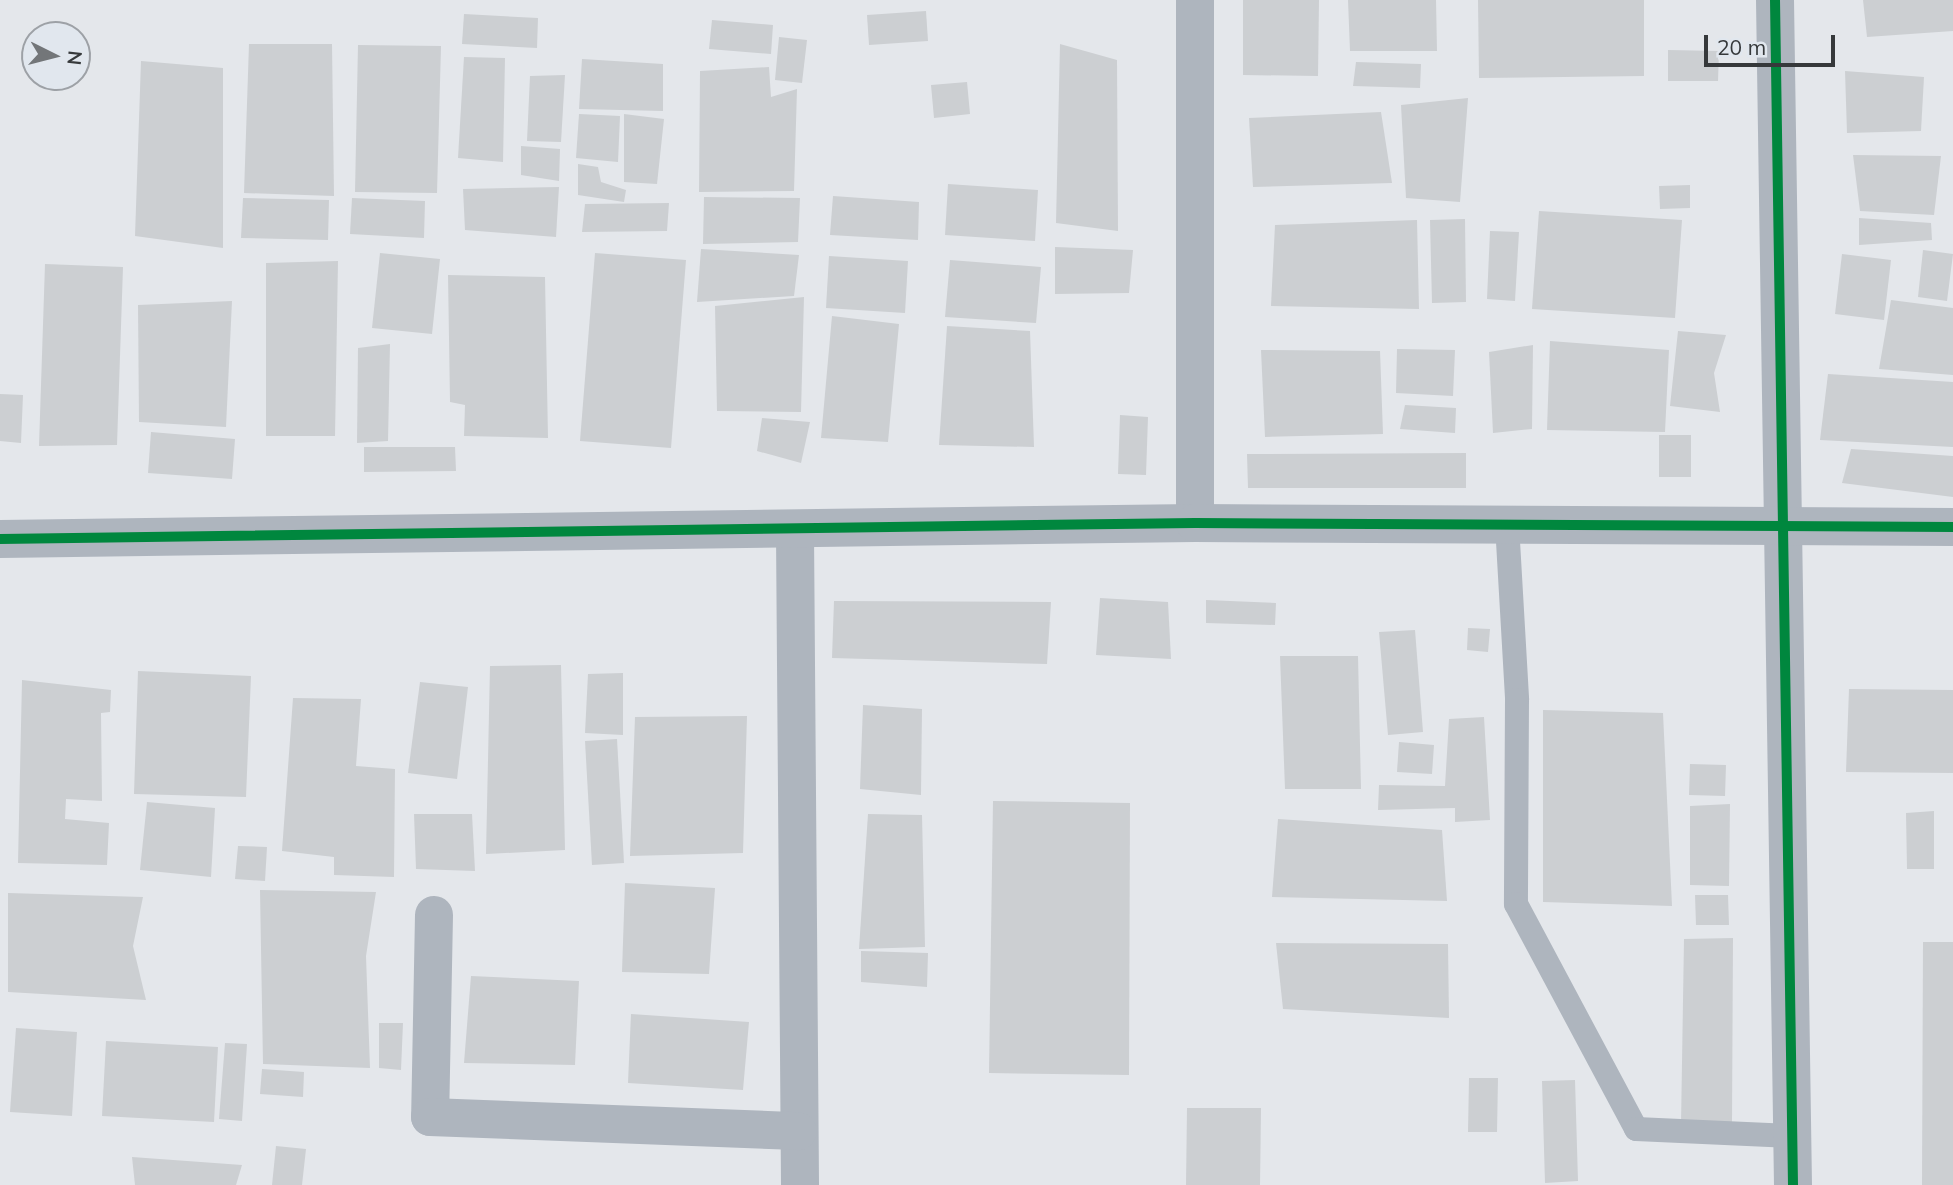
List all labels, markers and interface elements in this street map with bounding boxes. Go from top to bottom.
north arrow [21,21,91,91]
scale bar [1708,21,1839,65]
text: 20 m [1717,34,1766,60]
text: N [62,50,88,66]

